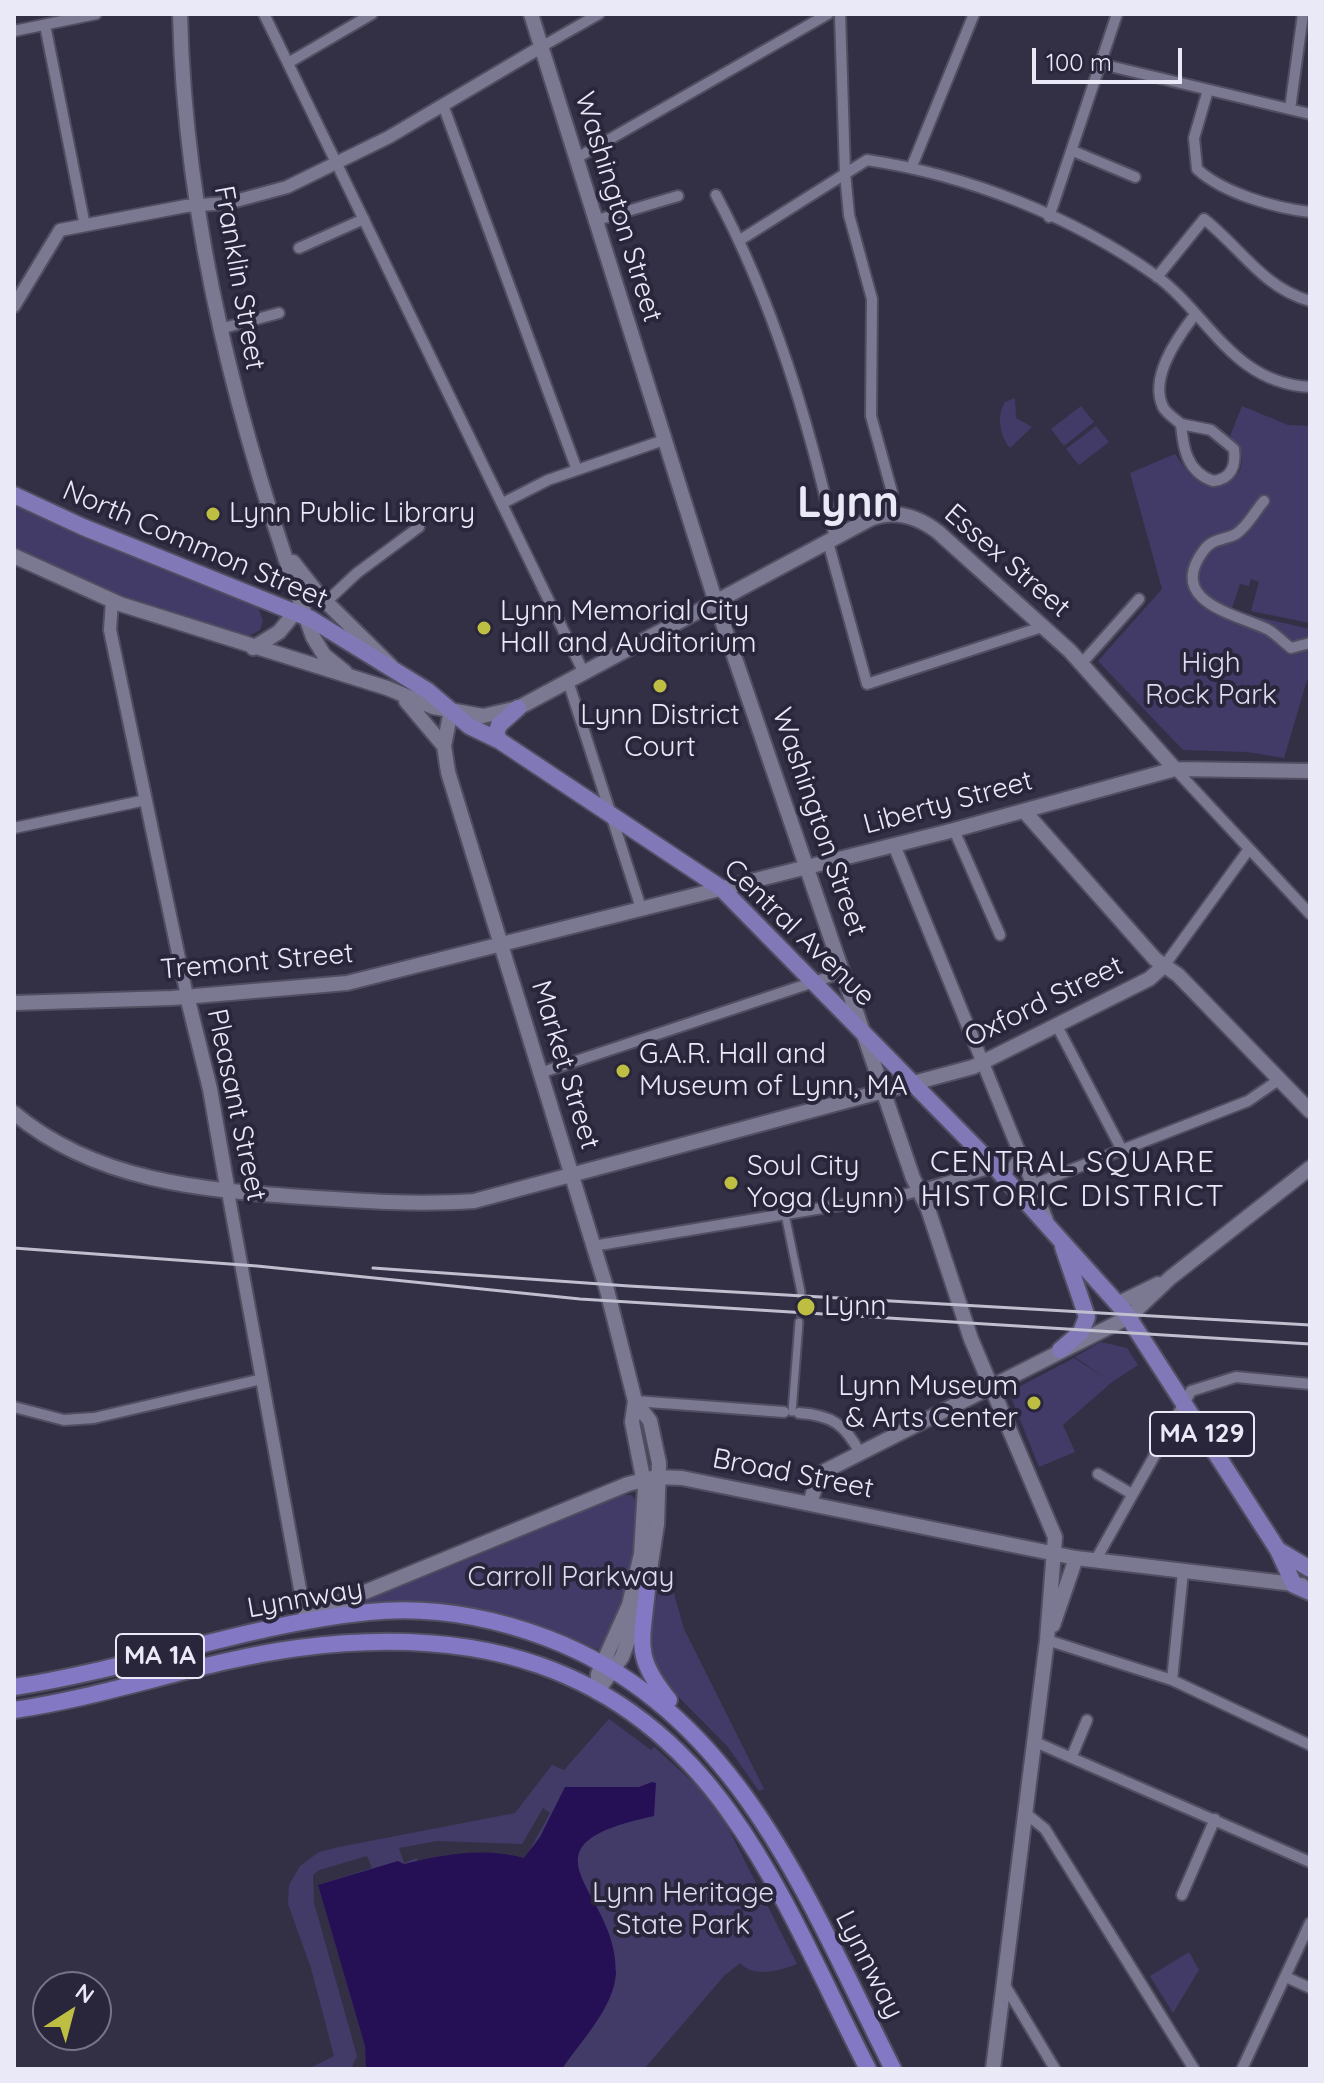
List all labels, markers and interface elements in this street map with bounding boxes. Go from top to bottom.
scale bar [1036,32,1186,82]
text: 100 m [1046,47,1112,77]
street label: Washington Street [567,88,669,326]
street label: Franklin Street [206,183,272,373]
street label: North Common Street [57,474,333,616]
district label: Lynn [797,478,899,530]
place label: Lynn Public Library [229,497,475,531]
street label: Essex Street [937,497,1077,625]
marker: Lynn Public Library [204,505,222,523]
place label: Lynn Memorial City Hall and Auditorium [500,595,757,661]
marker: Lynn Memorial City Hall and Auditorium [475,619,493,637]
park label: High Rock Park [1145,647,1277,713]
marker: Lynn District Court [651,677,669,695]
place label: Lynn District Court [580,699,740,765]
street label: Washington Street [764,704,874,940]
street label: Liberty Street [860,764,1036,842]
street label: Central Avenue [716,852,882,1014]
street label: Tremont Street [159,937,355,987]
street label: Oxford Street [959,949,1129,1055]
street label: Market Street [523,977,607,1153]
street label: Pleasant Street [199,1006,273,1204]
place label: G.A.R. Hall and Museum of Lynn, MA [639,1038,908,1104]
marker: G.A.R. Hall and Museum of Lynn, MA [614,1062,632,1080]
district label: CENTRAL SQUARE HISTORIC DISTRICT [920,1145,1226,1216]
place label: Soul City Yoga (Lynn) [747,1150,904,1216]
marker: Soul City Yoga (Lynn) [722,1174,740,1192]
place label: Lynn [824,1290,887,1324]
marker: Lynn [795,1296,817,1318]
place label: Lynn Museum & Arts Center [838,1370,1018,1436]
marker: Lynn Museum & Arts Center [1025,1394,1043,1412]
road number: MA 129 [1150,1412,1254,1456]
street label: Broad Street [710,1442,876,1506]
park label: Carroll Parkway [468,1561,674,1595]
street label: Lynnway [245,1572,365,1626]
road number: MA 1A [116,1634,204,1678]
park label: Lynn Heritage State Park [592,1877,774,1943]
street label: Lynnway [828,1905,910,2025]
north arrow [32,1971,112,2051]
text: N [70,1977,100,2009]

